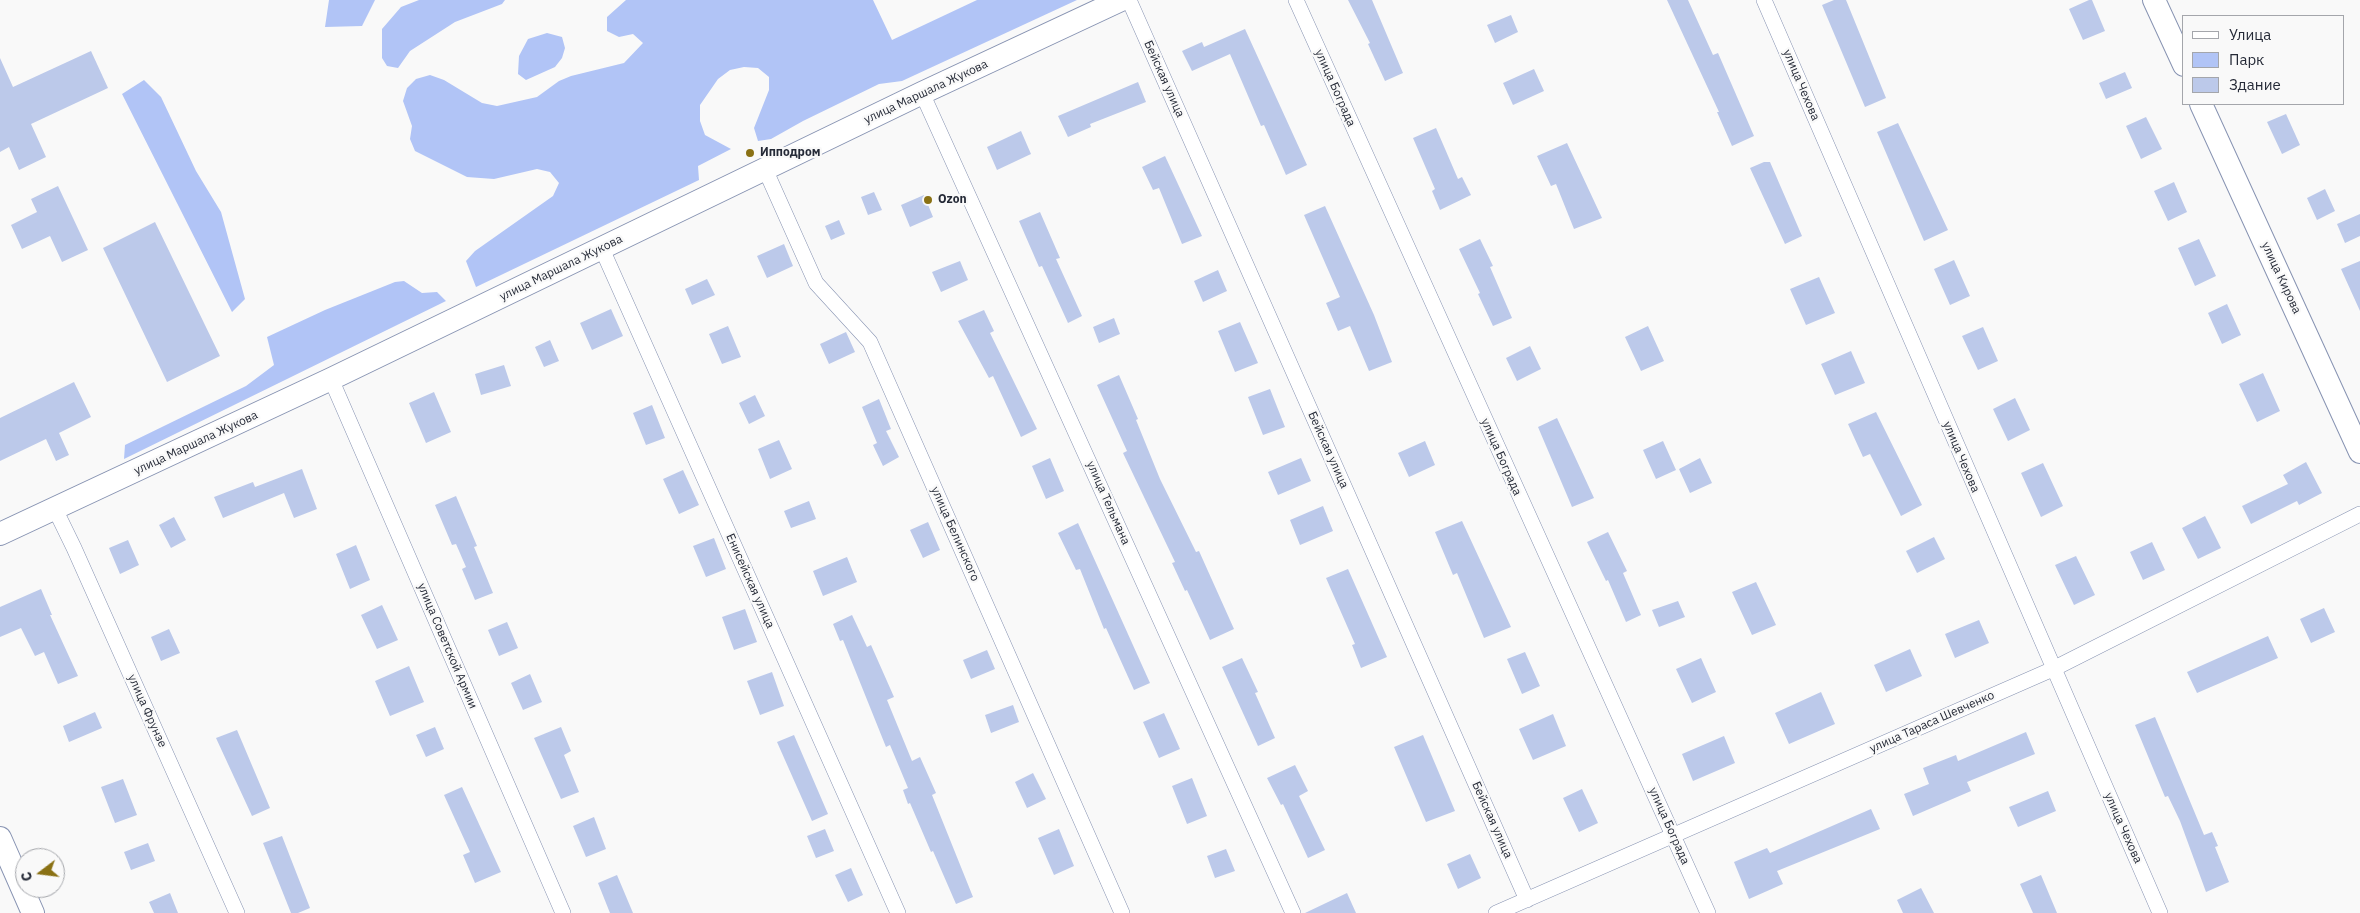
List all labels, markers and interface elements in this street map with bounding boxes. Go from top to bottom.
legend [2182,15,2345,105]
text: Улица [2229,25,2271,44]
street label: Бейская улица [1141,38,1187,120]
street label: улица Бограда [1312,47,1358,129]
street label: улица Чехова [1780,47,1822,123]
text: Парк [2229,50,2264,69]
street label: улица Маршала Жукова [862,57,990,127]
text: Здание [2229,75,2281,94]
place label: Ипподром [760,146,820,160]
marker: Ипподром [744,147,756,159]
place label: Ozon [938,193,967,207]
marker: Ozon [922,194,934,206]
street label: улица Маршала Жукова [497,232,625,304]
street label: улица Кирова [2258,240,2304,316]
street label: улица Маршала Жукова [132,408,260,478]
street label: Бейская улица [1305,409,1351,491]
street label: улица Бограда [1478,416,1524,498]
street label: улица Чехова [1940,419,1982,495]
street label: улица Тельмана [1083,459,1133,547]
street label: улица Белинского [928,484,982,584]
street label: Енисейская улица [723,531,777,631]
street label: улица Советской Армии [414,581,480,711]
street label: улица Фрунзе [124,672,170,750]
street label: улица Тараса Шевченко [1867,688,1997,756]
street label: Бейская улица [1469,779,1515,861]
street label: улица Бограда [1646,785,1692,867]
street label: улица Чехова [2101,790,2145,866]
north arrow [15,848,65,898]
text: С [17,870,36,883]

